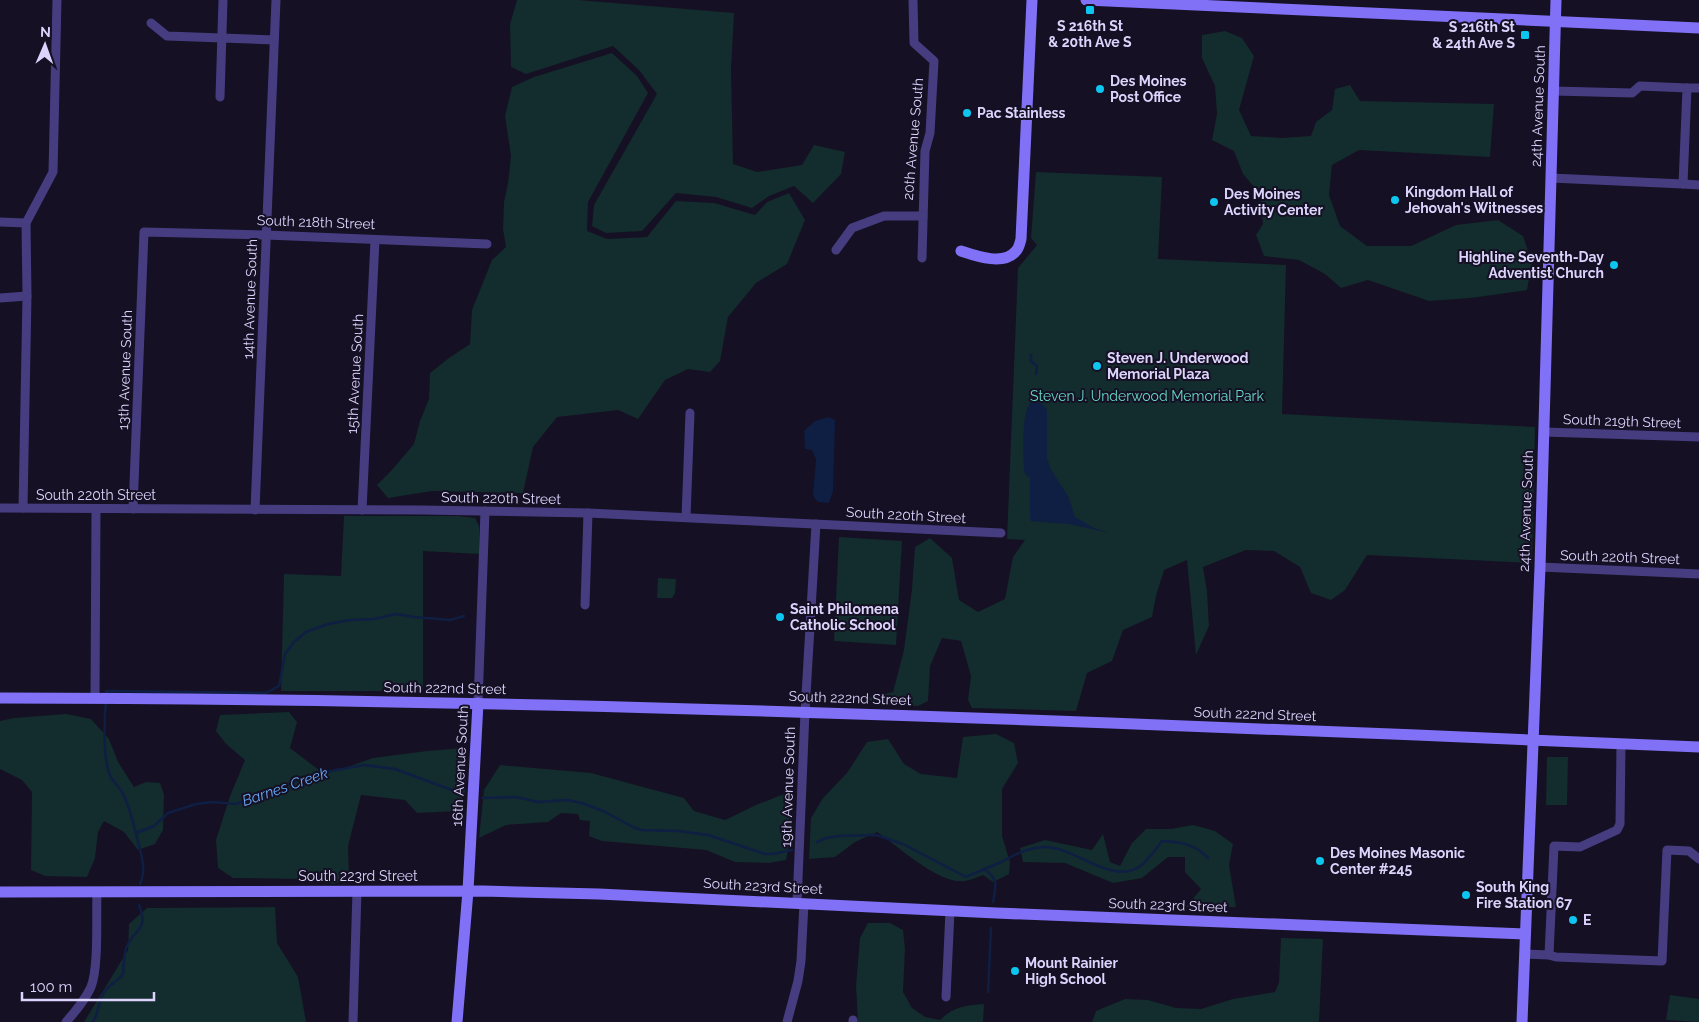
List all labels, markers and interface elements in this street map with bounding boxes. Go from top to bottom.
marker: S 216th St & 20th Ave S [1084,4,1096,16]
place label: S 216th St & 20th Ave S [1048,18,1132,50]
place label: S 216th St & 24th Ave S [1432,19,1516,51]
north arrow [20,20,70,70]
text: N [40,24,51,40]
marker: S 216th St & 24th Ave S [1519,29,1531,41]
street label: 24th Avenue South [1528,45,1548,167]
place label: Des Moines Post Office [1110,73,1187,105]
street label: 20th Avenue South [900,77,926,201]
marker: Des Moines Post Office [1094,83,1106,95]
place label: Pac Stainless [977,105,1066,121]
marker: Pac Stainless [961,107,973,119]
place label: Kingdom Hall of Jehovah's Witnesses [1405,184,1543,216]
place label: Des Moines Activity Center [1224,186,1323,218]
marker: Kingdom Hall of Jehovah's Witnesses [1389,194,1401,206]
marker: Des Moines Activity Center [1208,196,1220,208]
street label: South 218th Street [257,212,376,232]
street label: 14th Avenue South [240,239,260,359]
place label: Highline Seventh-Day Adventist Church [1458,249,1604,281]
marker: Highline Seventh-Day Adventist Church [1608,259,1620,271]
street label: 13th Avenue South [115,310,135,430]
street label: 15th Avenue South [344,314,366,434]
place label: Steven J. Underwood Memorial Plaza [1107,350,1249,382]
marker: Steven J. Underwood Memorial Plaza [1091,360,1103,372]
park label: Steven J. Underwood Memorial Park [1030,388,1265,404]
street label: South 219th Street [1563,411,1682,431]
street label: 24th Avenue South [1516,450,1536,572]
street label: South 220th Street [36,487,156,503]
street label: South 220th Street [441,489,561,507]
street label: South 220th Street [846,504,967,526]
street label: South 220th Street [1560,547,1681,567]
place label: Saint Philomena Catholic School [790,601,899,633]
marker: Saint Philomena Catholic School [774,611,786,623]
street label: South 222nd Street [384,679,507,697]
street label: South 222nd Street [788,688,912,708]
street label: South 222nd Street [1193,704,1317,724]
street label: 16th Avenue South [449,705,471,827]
street label: 19th Avenue South [778,726,798,848]
water label: Barnes Creek [240,764,330,810]
place label: Des Moines Masonic Center #245 [1330,845,1465,877]
marker: Des Moines Masonic Center #245 [1314,855,1326,867]
street label: South 223rd Street [298,868,418,884]
street label: South 223rd Street [703,875,823,897]
place label: South King Fire Station 67 [1476,879,1572,911]
marker: South King Fire Station 67 [1460,889,1472,901]
street label: South 223rd Street [1108,895,1228,915]
place label: E [1583,912,1591,928]
marker: E [1567,914,1579,926]
place label: Mount Rainier High School [1025,955,1118,987]
marker: Mount Rainier High School [1009,965,1021,977]
scale bar [22,970,155,1002]
text: 100 m [30,978,72,996]

